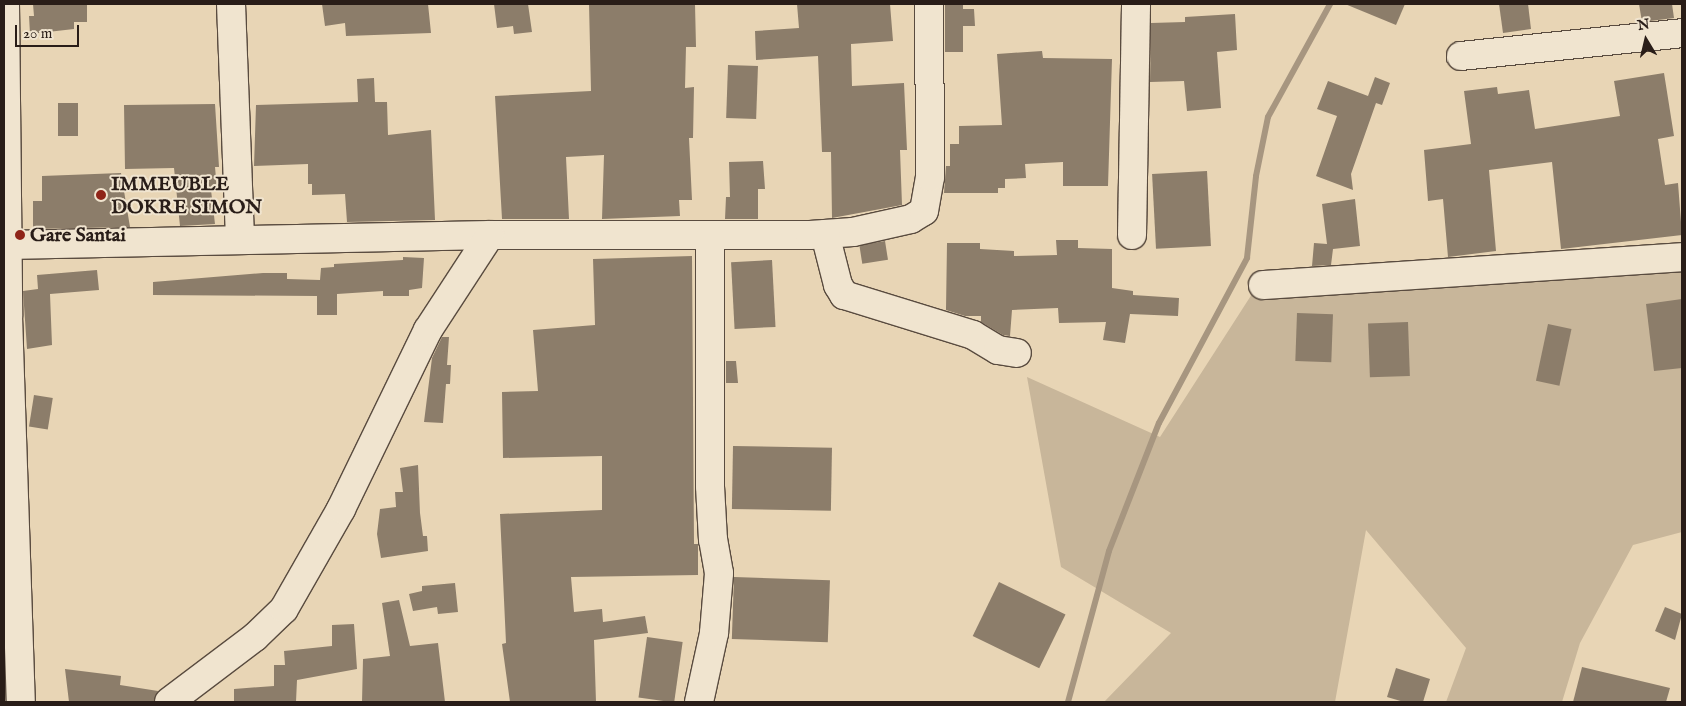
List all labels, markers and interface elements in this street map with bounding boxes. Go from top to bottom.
scale bar [18,15,81,47]
north arrow [1621,15,1671,65]
text: N [1636,15,1651,35]
text: 20 m [23,24,52,43]
place label: IMMEUBLE DOKRE SIMON [111,172,262,219]
marker: IMMEUBLE DOKRE SIMON [95,189,107,201]
place label: Gare Santai [30,223,126,247]
marker: Gare Santai [14,229,26,241]

